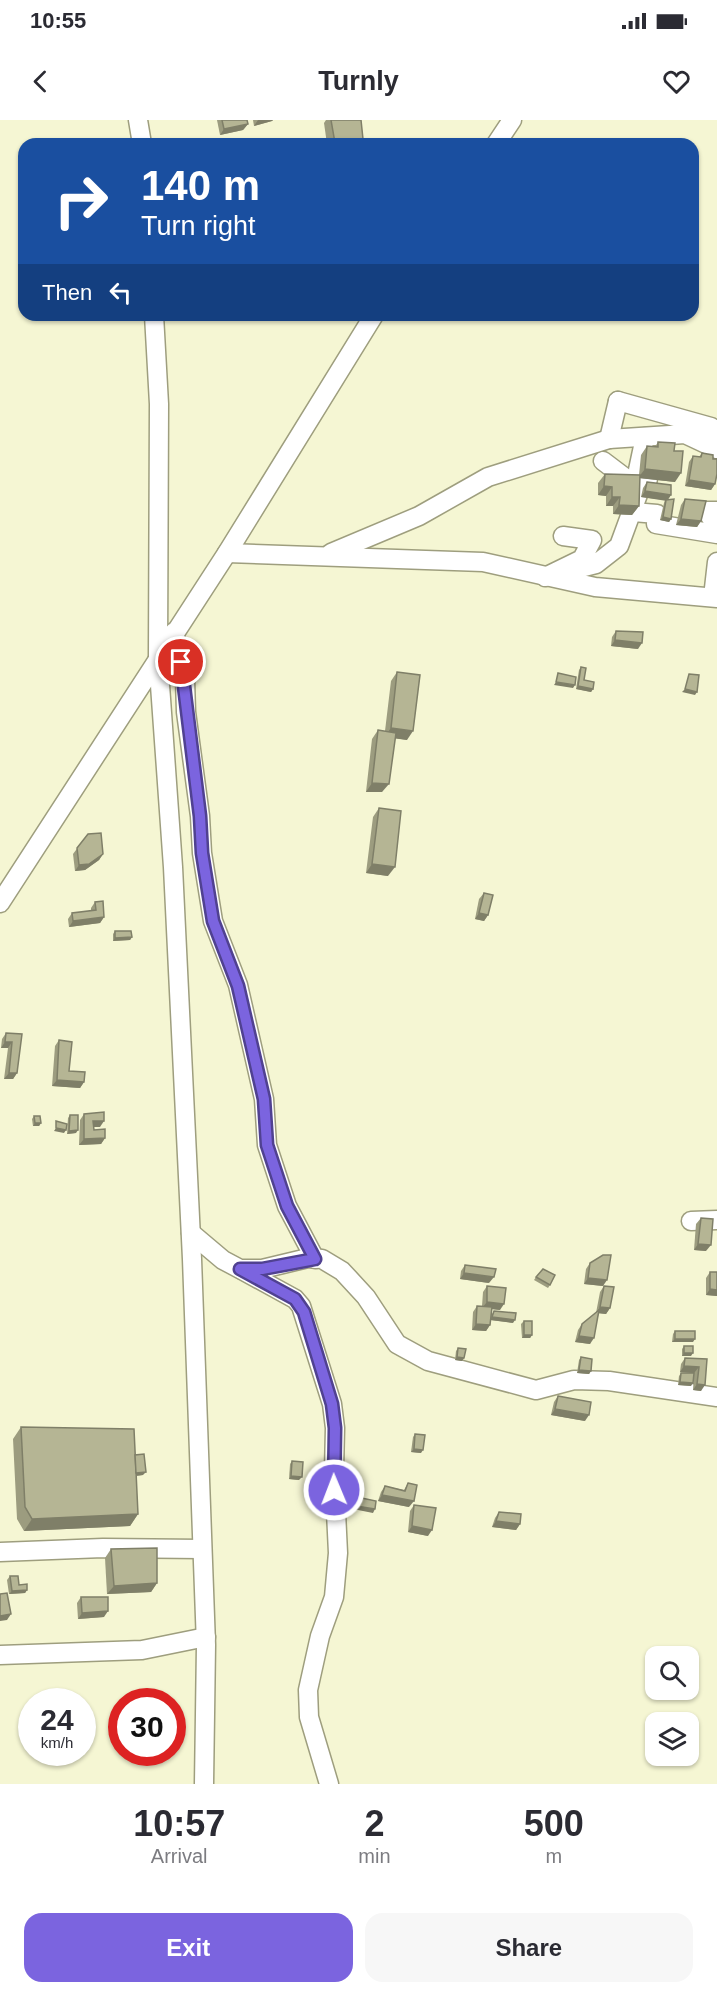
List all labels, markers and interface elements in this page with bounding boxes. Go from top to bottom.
text: 10:55 [30,8,86,33]
icon: back [24,65,57,98]
icon: heart [660,65,693,98]
text: Turnly [318,66,399,96]
icon: right [42,162,120,240]
text: 140 m [141,162,260,209]
text: Turn right [141,211,256,241]
icon: left [104,276,137,309]
text: Then [42,280,92,305]
pin [155,636,206,687]
icon: arrive [164,645,197,678]
position arrow [302,1458,366,1522]
map controls [645,1646,699,1766]
button: search [645,1646,699,1700]
speed limit sign: 30 [108,1688,186,1766]
text: 24 [40,1703,74,1736]
button: layers [645,1712,699,1766]
text: km/h [41,1734,73,1751]
text: 10:57 [133,1803,225,1844]
text: 2 [364,1803,384,1844]
text: 500 [524,1803,584,1844]
text: Arrival [151,1845,208,1867]
text: min [358,1845,391,1867]
text: m [545,1845,562,1867]
button: Exit [24,1913,353,1982]
button: Share [365,1913,693,1982]

